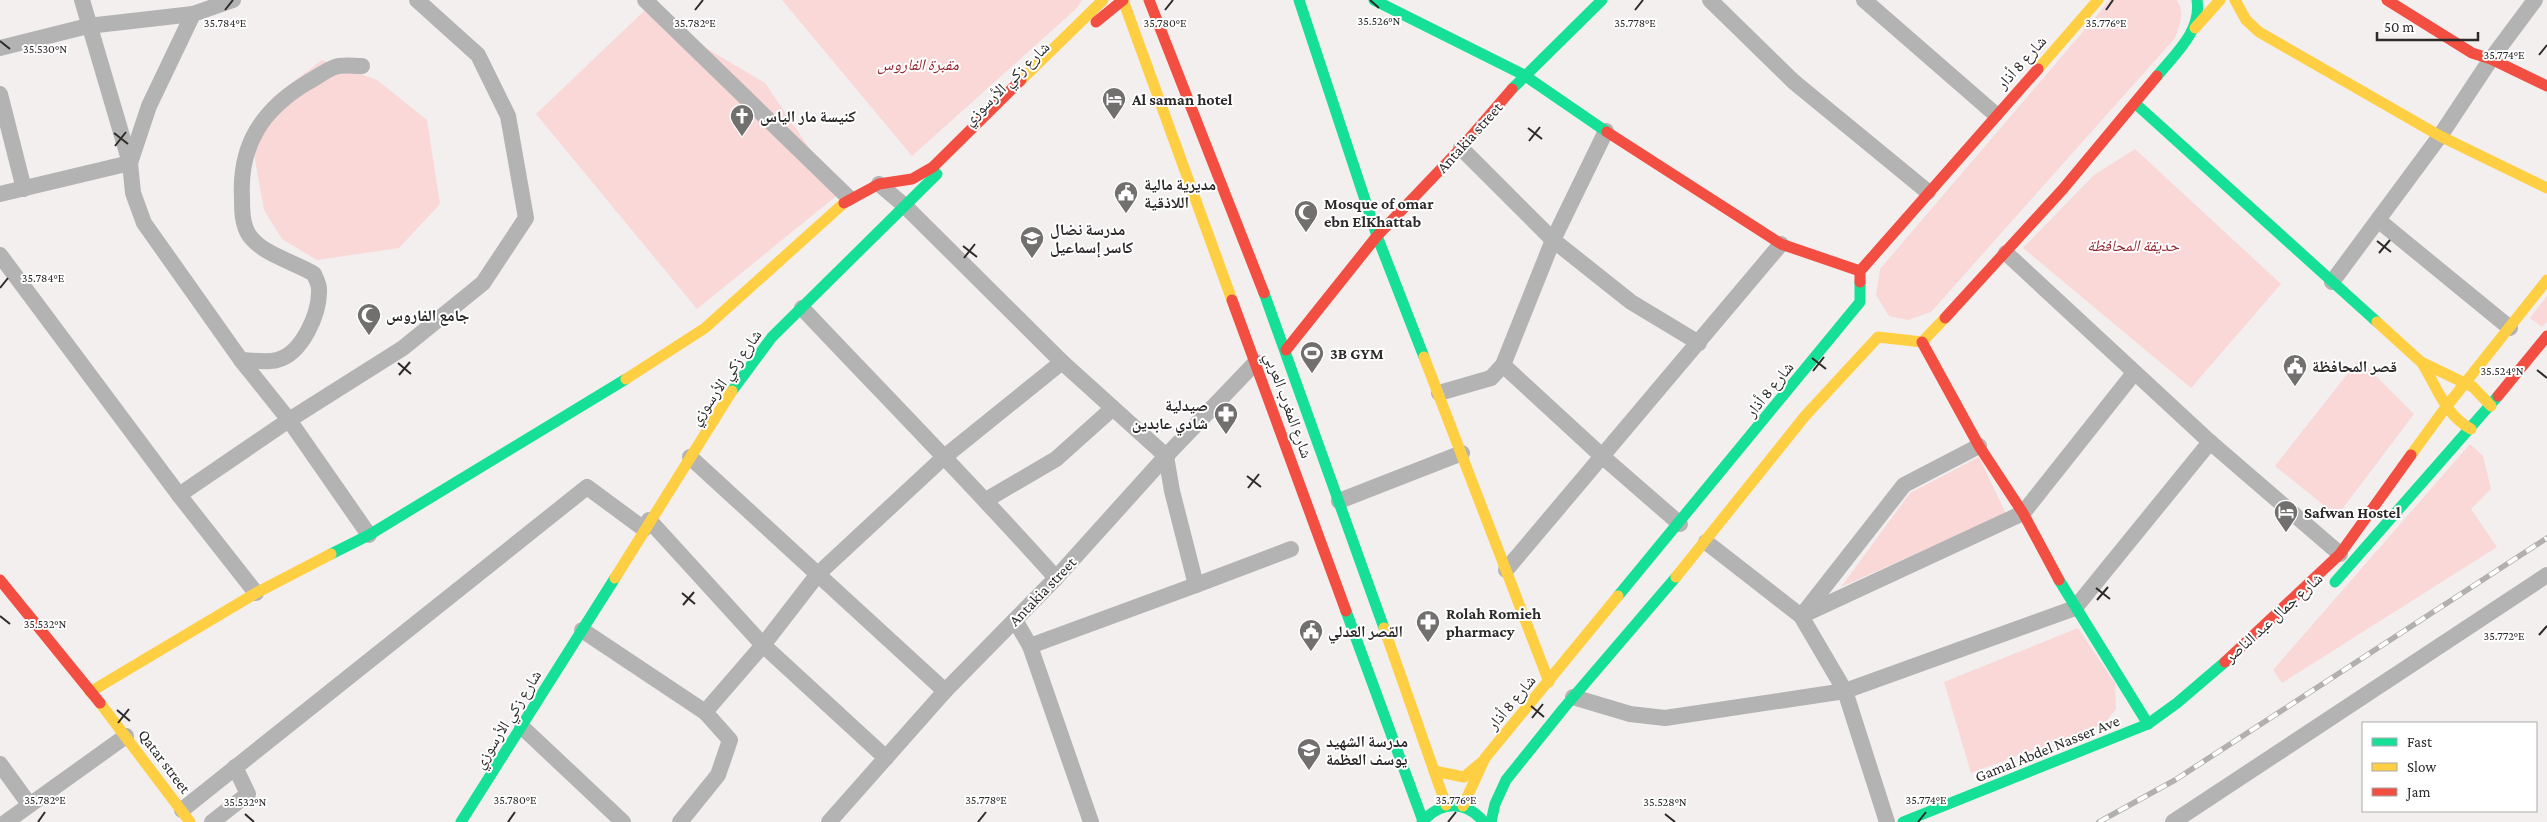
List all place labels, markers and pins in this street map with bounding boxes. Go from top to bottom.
hotel icon: Al saman hotel [1101,86,1127,120]
place label: Al saman hotel [1131,91,1233,108]
church icon: كنيسة مار الياس [729,103,755,137]
place label: كنيسة مار الياس [760,108,856,126]
place label: مديرية مالية اللاذقية [1144,176,1216,211]
public building icon: مديرية مالية اللاذقية [1113,180,1139,214]
place label: Mosque of omar ebn ElKhattab [1324,195,1434,230]
mosque icon: Mosque of omar ebn ElKhattab [1293,199,1319,233]
place label: مدرسة نضال كاسر إسماعيل [1050,221,1133,258]
school or university icon: مدرسة نضال كاسر إسماعيل [1019,225,1045,259]
mosque icon: جامع الفاروس [356,302,382,336]
place label: جامع الفاروس [386,307,469,326]
sports icon: 3B GYM [1299,340,1325,374]
place label: 3B GYM [1330,345,1384,362]
public building icon: قصر المحافظة [2282,353,2308,387]
place label: قصر المحافظة [2312,358,2397,375]
place label: صيدلية شادي عابدين [1132,397,1208,436]
pharmacy icon: صيدلية شادي عابدين [1213,401,1239,435]
hotel icon: Safwan Hostel [2273,499,2299,533]
place label: Safwan Hostel [2304,504,2401,521]
place label: Rolah Romieh pharmacy [1446,605,1541,640]
pharmacy icon: Rolah Romieh pharmacy [1415,609,1441,643]
public building icon: القصر العدلي [1298,618,1324,652]
place label: القصر العدلي [1328,623,1403,644]
place label: مدرسة الشهيد يوسف العظمة [1326,733,1408,768]
school or university icon: مدرسة الشهيد يوسف العظمة [1296,737,1322,771]

